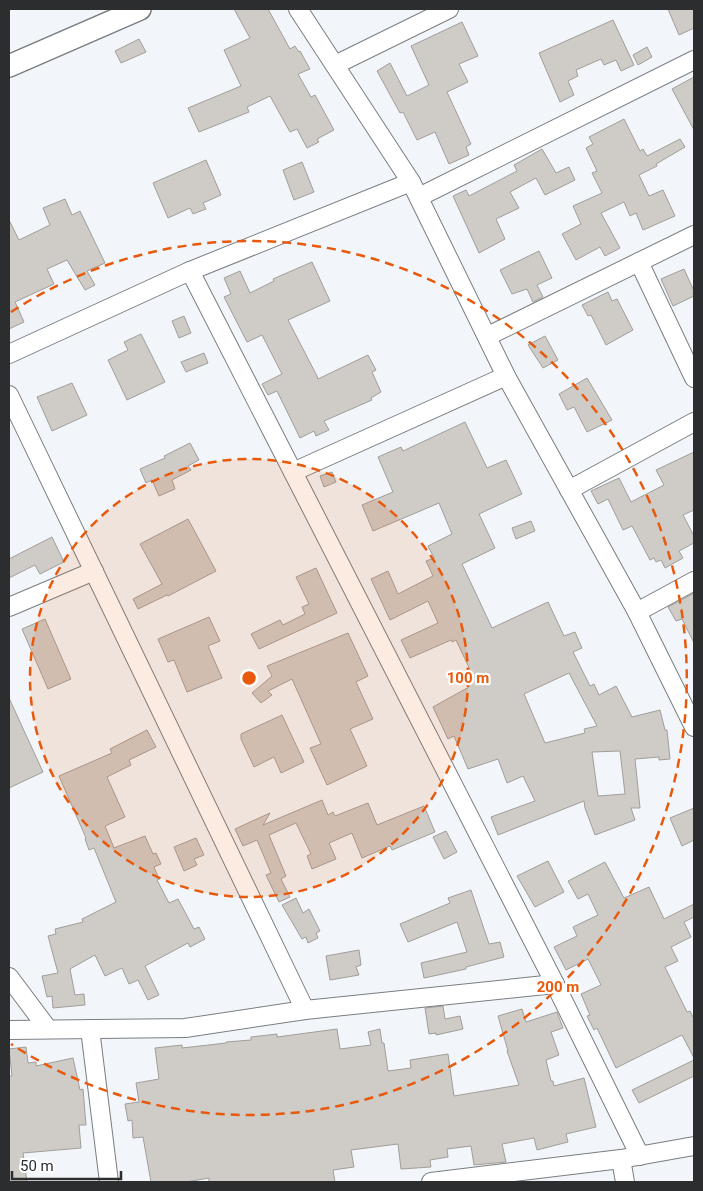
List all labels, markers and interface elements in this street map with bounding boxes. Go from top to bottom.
centre of rings [240,669,258,687]
text: 100 m [447,669,489,687]
text: 200 m [537,978,579,996]
scale bar [12,1148,121,1180]
text: 50 m [20,1157,54,1175]

